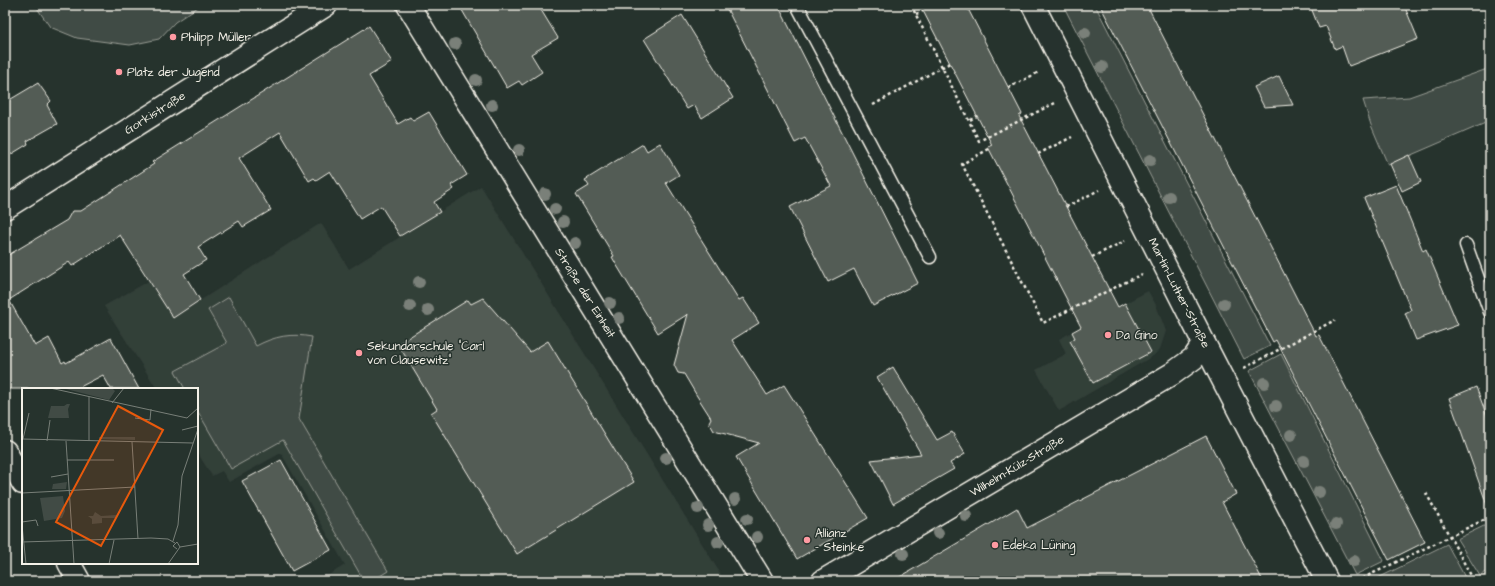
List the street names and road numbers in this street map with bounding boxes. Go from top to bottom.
street label: Gorkistraße [121,87,189,139]
street label: Martin-Luther-Straße [1144,235,1214,351]
street label: Straße der Einheit [550,245,620,341]
street label: Wilhelm-Külz-Straße [967,431,1068,501]

